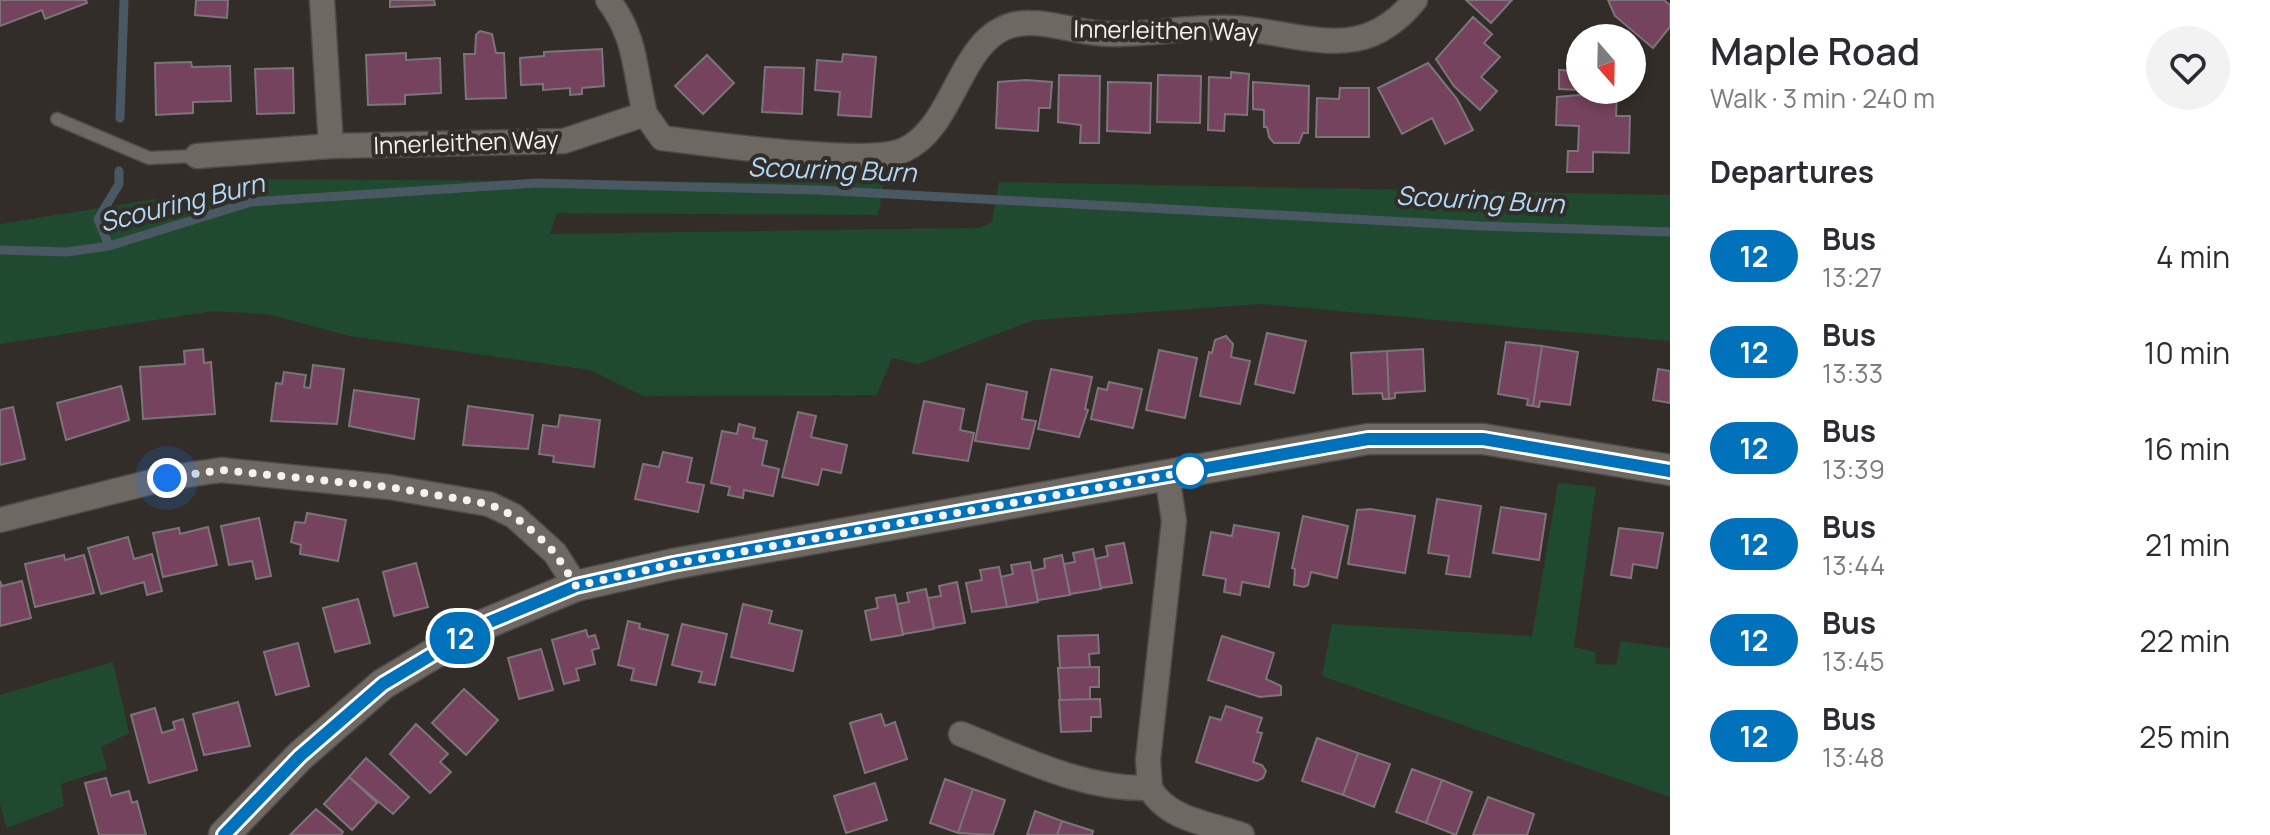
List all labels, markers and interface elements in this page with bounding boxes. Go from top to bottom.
street label: Innerleithen Way [1073,11,1259,48]
north arrow [1566,24,1646,104]
map controls [1566,24,1646,104]
text: Maple Road [1710,24,1920,76]
button: heart [2146,26,2230,110]
text: Walk · 3 min · 240 m [1710,80,1935,116]
street label: Innerleithen Way [373,122,559,161]
water label: Scouring Burn [747,148,918,190]
text: Departures [1710,151,1874,192]
water label: Scouring Burn [96,164,269,240]
water label: Scouring Burn [1395,177,1567,221]
text: Bus [1822,218,1876,259]
text: 4 min [2156,236,2230,277]
text: 12 [1740,237,1768,275]
text: 13:27 [1822,259,1882,295]
text: Bus [1822,314,1876,355]
text: 10 min [2144,332,2230,373]
text: 12 [1740,333,1768,371]
text: 13:33 [1822,355,1883,391]
text: Bus [1822,410,1876,451]
text: 16 min [2143,428,2230,469]
text: 12 [1740,429,1768,467]
text: 13:39 [1822,451,1885,487]
unlabelled marker [1173,454,1207,488]
your location [147,458,187,498]
text: Bus [1822,506,1876,547]
text: 21 min [2145,524,2230,565]
text: 12 [1740,525,1768,563]
text: 13:44 [1822,547,1885,583]
text: Bus [1822,602,1876,643]
line badge: 12 [424,612,496,664]
text: 12 [446,619,474,657]
text: 22 min [2140,620,2230,661]
text: 12 [1740,621,1768,659]
text: 13:45 [1822,643,1885,679]
text: Bus [1822,698,1876,739]
text: 25 min [2139,716,2230,757]
text: 12 [1740,717,1768,755]
text: 13:48 [1822,739,1885,775]

